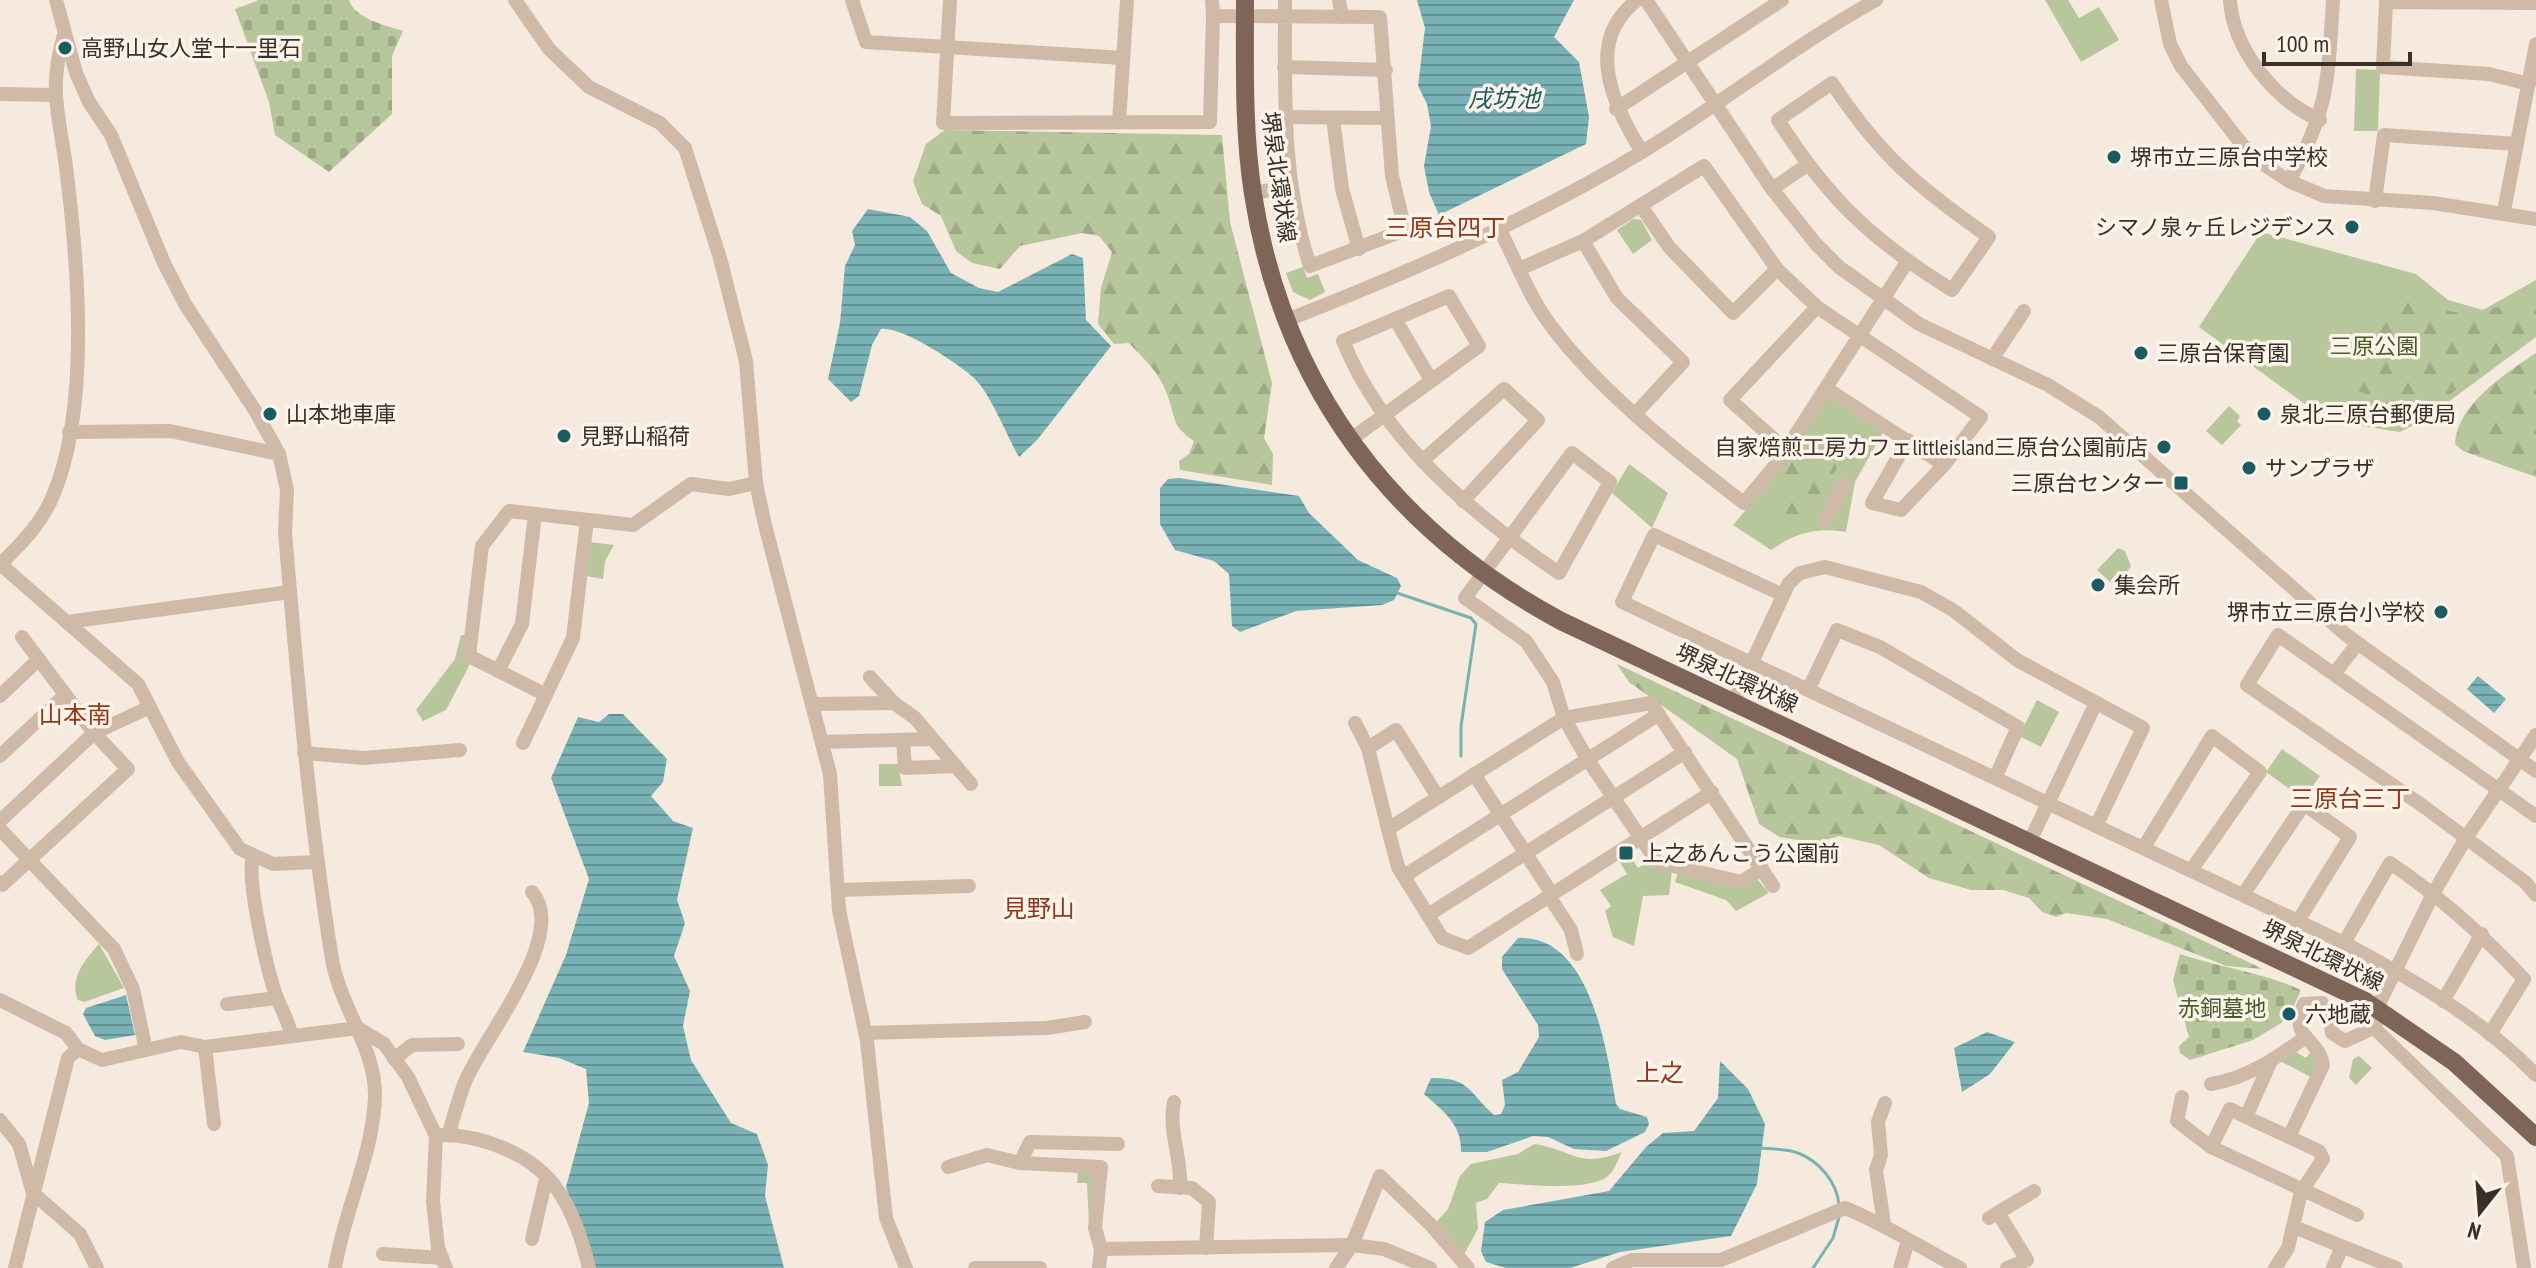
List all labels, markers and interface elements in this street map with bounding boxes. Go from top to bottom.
scale bar [2264,16,2410,66]
text: 100 m [2276,28,2329,59]
place label: 高野山女人堂十一里石 [81,34,301,62]
marker: 高野山女人堂十一里石 [56,39,74,57]
water label: 戌坊池 [1468,83,1542,114]
street label: 堺泉北環状線 [1256,110,1302,244]
place label: 堺市立三原台中学校 [2130,143,2328,171]
marker: 堺市立三原台中学校 [2105,148,2123,166]
district label: 三原台四丁 [1385,212,1505,243]
place label: シマノ泉ヶ丘レジデンス [2095,213,2336,241]
marker: シマノ泉ヶ丘レジデンス [2343,218,2361,236]
park label: 三原公園 [2330,332,2418,360]
place label: 三原台保育園 [2157,339,2289,367]
marker: 三原台保育園 [2132,344,2150,362]
place label: 山本地車庫 [286,400,396,428]
place label: 泉北三原台郵便局 [2280,400,2456,428]
marker: 山本地車庫 [261,405,279,423]
marker: 泉北三原台郵便局 [2255,405,2273,423]
place label: 見野山稲荷 [580,422,690,450]
marker: 見野山稲荷 [555,427,573,445]
place label: 自家焙煎工房カフェlittleisland三原台公園前店 [1714,433,2148,461]
marker: 自家焙煎工房カフェlittleisland三原台公園前店 [2155,438,2173,456]
place label: サンプラザ [2265,454,2374,482]
marker: サンプラザ [2240,459,2258,477]
place label: 三原台センター [2011,469,2165,497]
marker: 三原台センター [2172,474,2190,492]
place label: 集会所 [2114,571,2180,599]
marker: 集会所 [2089,576,2107,594]
place label: 堺市立三原台小学校 [2227,598,2425,626]
marker: 堺市立三原台小学校 [2432,603,2450,621]
street label: 堺泉北環状線 [1671,637,1803,719]
district label: 山本南 [39,699,111,730]
district label: 三原台三丁 [2290,783,2410,814]
place label: 上之あんこう公園前 [1642,839,1840,867]
marker: 上之あんこう公園前 [1617,844,1635,862]
district label: 見野山 [1003,893,1075,924]
street label: 堺泉北環状線 [2258,913,2388,997]
park label: 赤銅墓地 [2178,994,2266,1022]
place label: 六地蔵 [2305,1000,2371,1028]
marker: 六地蔵 [2280,1005,2298,1023]
district label: 上之 [1636,1057,1684,1088]
north arrow [2440,1172,2520,1252]
text: N [2464,1216,2484,1246]

